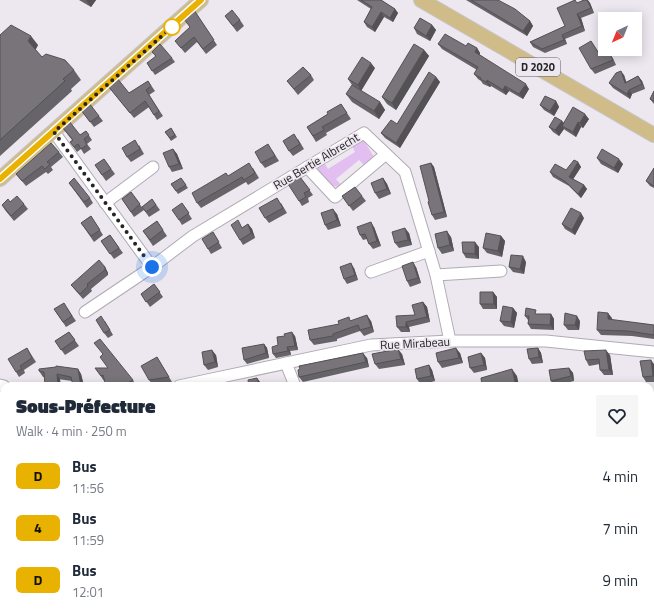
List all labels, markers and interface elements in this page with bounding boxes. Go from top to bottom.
north arrow [598,12,642,56]
map controls [598,12,642,56]
unlabelled marker [163,18,181,36]
road number: D 2020 [516,58,560,76]
street label: Rue Bertie Albrecht [269,127,363,194]
your location [142,257,162,277]
street label: Rue Mirabeau [380,332,450,354]
text: Sous-Préfecture [16,391,155,420]
button: heart [596,395,638,437]
text: Walk · 4 min · 250 m [16,421,127,441]
text: Bus [72,455,97,478]
text: D [34,465,42,486]
text: 4 min [602,465,638,488]
text: 11:56 [72,478,104,498]
text: Bus [72,507,97,530]
text: 4 [34,517,42,538]
text: 7 min [602,517,638,540]
text: 11:59 [72,530,104,550]
text: Bus [72,559,97,582]
text: D [34,569,42,590]
text: 9 min [602,569,638,592]
text: 12:01 [72,582,104,602]

